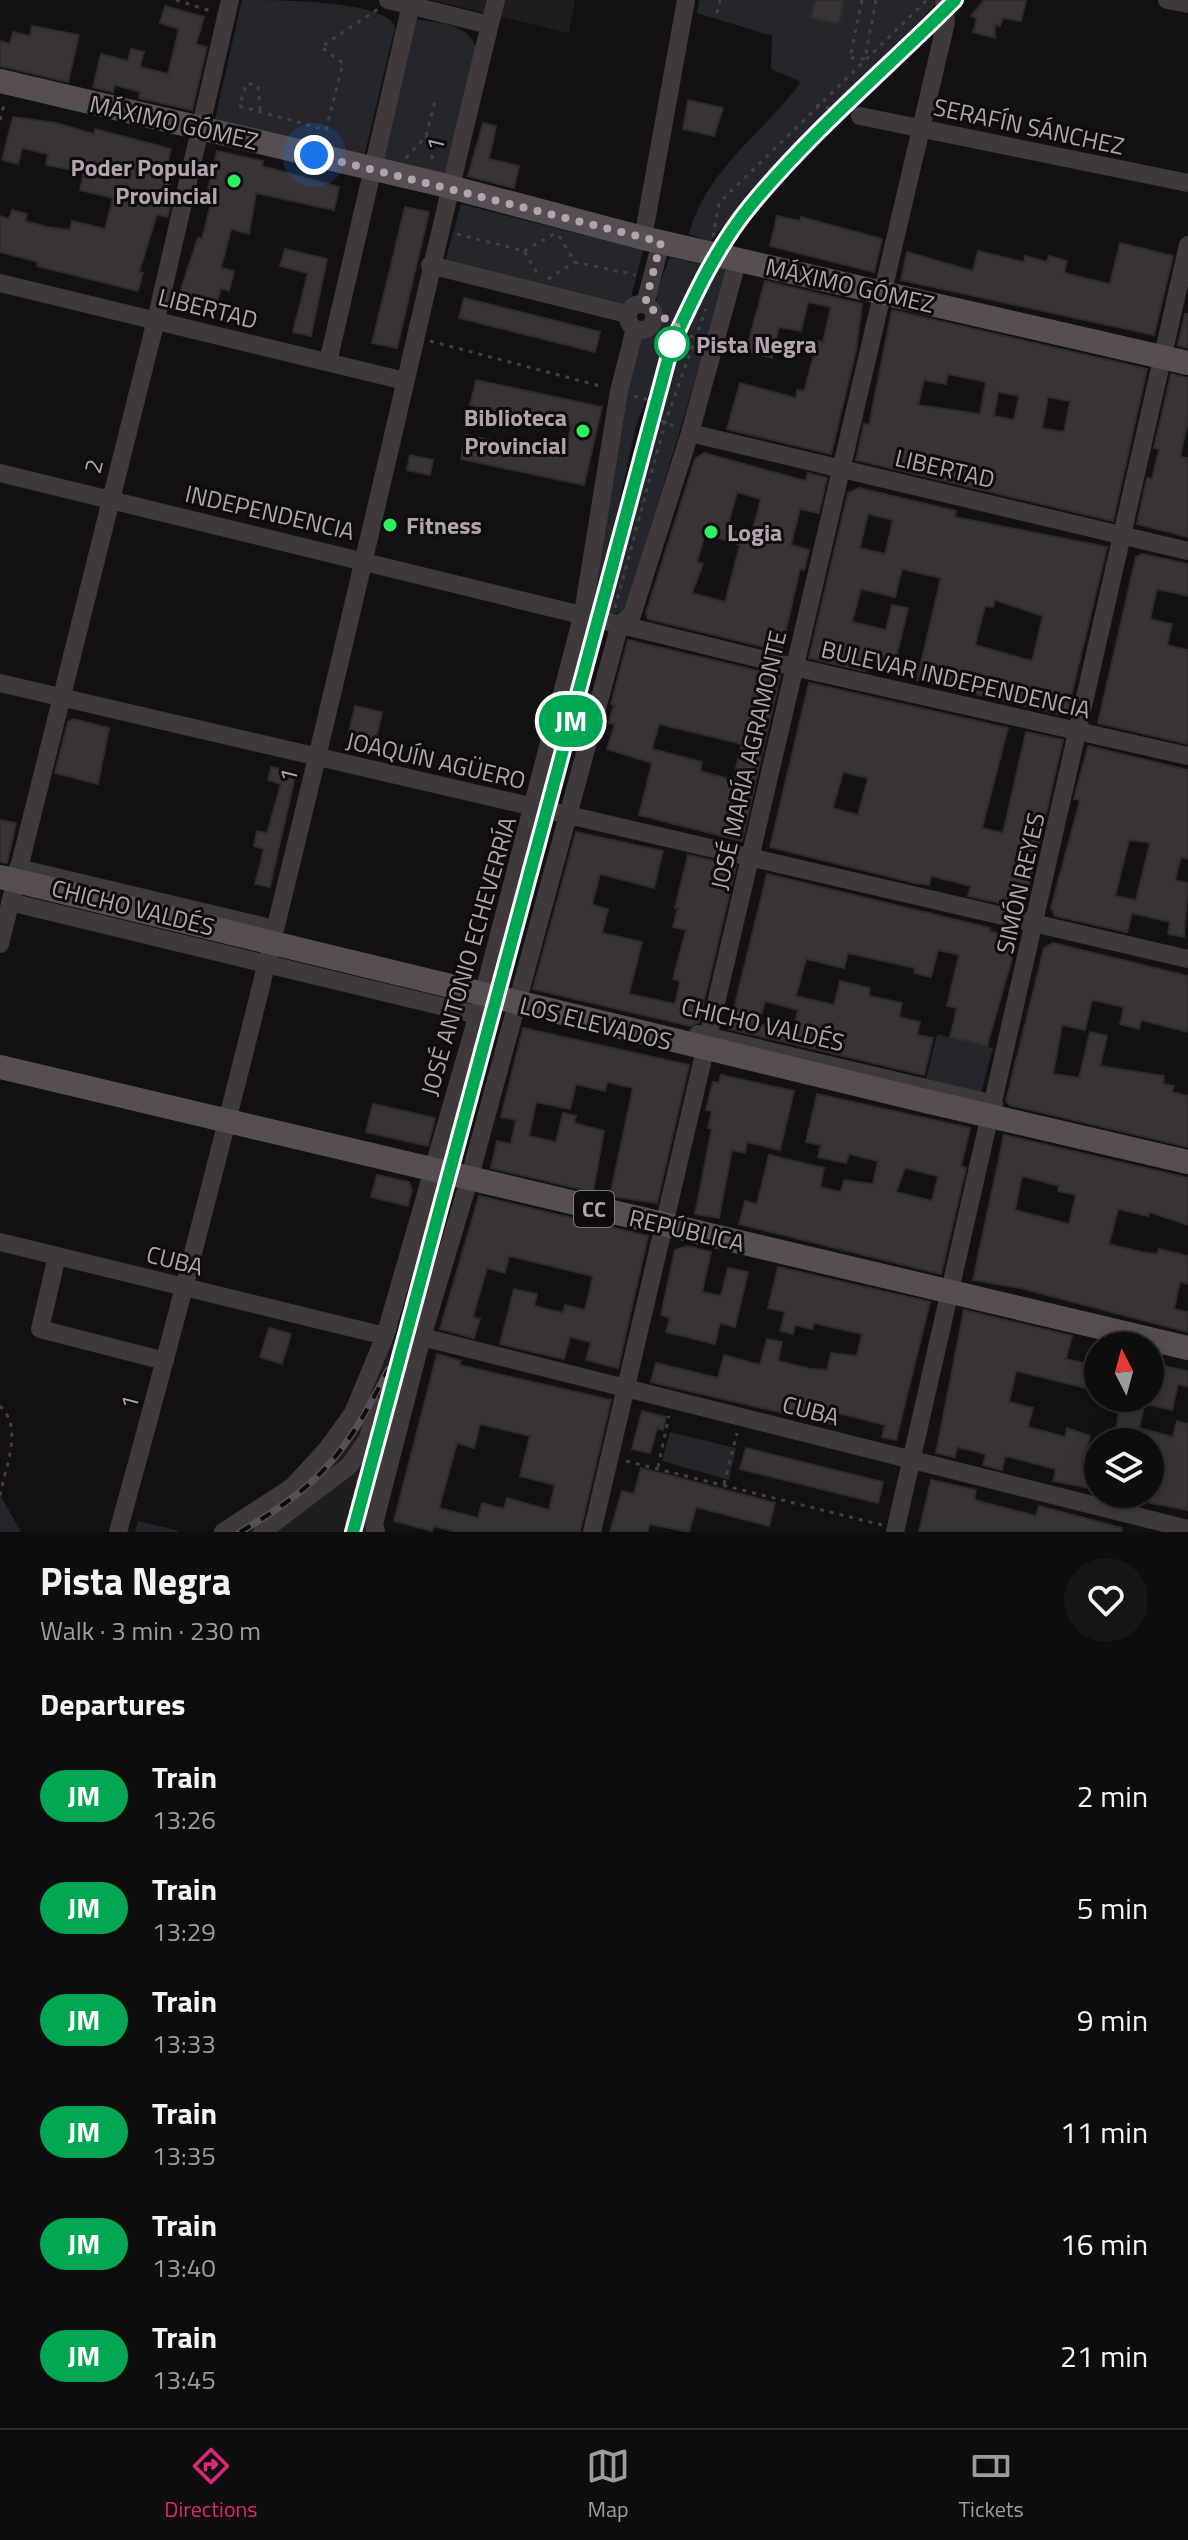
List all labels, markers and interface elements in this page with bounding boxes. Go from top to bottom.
street label: MÁXIMO GÓMEZ [86,85,262,159]
street label: SERAFÍN SÁNCHEZ [930,88,1128,164]
street label: 1 [416,133,454,155]
your location [294,135,334,175]
place label: Poder Popular Provincial [71,149,218,213]
marker: Poder Popular Provincial [225,172,243,190]
street label: MÁXIMO GÓMEZ [762,248,938,322]
street label: LIBERTAD [155,278,261,338]
place label: Pista Negra [696,326,817,362]
marker: Pista Negra [655,327,689,361]
place label: Biblioteca Provincial [464,399,567,463]
marker: Biblioteca Provincial [574,422,592,440]
street label: LIBERTAD [892,439,998,497]
street label: 2 [74,455,112,477]
street label: INDEPENDENCIA [182,475,358,549]
place label: Fitness [406,507,482,543]
place label: Logia [727,514,782,550]
marker: Fitness [381,516,399,534]
marker: Logia [702,523,720,541]
street label: JOSÉ MARÍA AGRAMONTE [701,627,795,893]
street label: BULEVAR INDEPENDENCIA [818,630,1094,728]
line badge: JM [535,695,607,747]
text: JM [555,699,587,742]
street label: JOAQUÍN AGÜERO [343,722,529,798]
street label: 1 [269,764,307,786]
street label: SIMÓN REYES [986,809,1054,957]
street label: JOSÉ ANTONIO ECHEVERRÍA [411,812,525,1100]
street label: CHICHO VALDÉS [48,869,218,945]
street label: LOS ELEVADOS [516,987,676,1059]
street label: CHICHO VALDÉS [678,988,848,1060]
road number: CC [574,1191,614,1227]
street label: REPÚBLICA [626,1199,748,1261]
street label: CUBA [143,1236,207,1284]
north arrow [1084,1332,1164,1412]
map controls [1084,1332,1164,1508]
street label: CUBA [779,1386,843,1434]
street label: 1 [110,1391,148,1413]
button: layers [1084,1428,1164,1508]
text: Pista Negra [40,1552,231,1610]
button: heart [1064,1558,1148,1642]
text: Walk · 3 min · 230 m [40,1611,261,1650]
text: Departures [40,1681,185,1727]
text: Train [152,1754,217,1800]
text: 2 min [1077,1773,1148,1819]
text: JM [68,1774,100,1817]
text: 13:26 [152,1800,216,1839]
text: Train [152,1866,217,1912]
text: 5 min [1077,1885,1148,1931]
text: JM [68,1886,100,1929]
text: 13:29 [152,1912,216,1951]
text: Train [152,1978,217,2024]
text: 9 min [1077,1997,1148,2043]
text: JM [68,1998,100,2041]
text: 13:33 [152,2024,216,2063]
text: Train [152,2090,217,2136]
text: 11 min [1060,2109,1148,2155]
text: JM [68,2110,100,2153]
text: 13:35 [152,2136,216,2175]
text: Train [152,2202,217,2248]
text: 16 min [1060,2221,1148,2267]
text: JM [68,2222,100,2265]
text: 13:40 [152,2248,216,2287]
text: Train [152,2314,217,2360]
text: 21 min [1060,2333,1148,2379]
text: JM [68,2334,100,2377]
text: 13:45 [152,2360,216,2399]
tab: Directions [164,2444,258,2526]
tab: Map [586,2444,630,2526]
tab: Tickets [959,2444,1024,2526]

